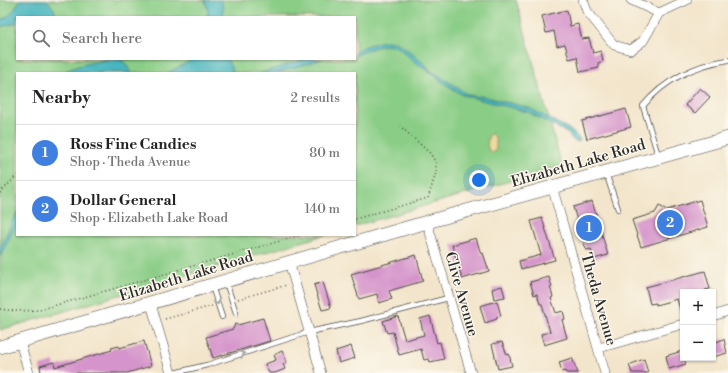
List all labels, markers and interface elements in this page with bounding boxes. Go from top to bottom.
search box [16,16,356,60]
icon: search [30,27,52,49]
text: Search here [62,29,142,48]
text: Nearby [32,87,91,109]
text: 2 results [291,90,340,106]
text: Ross Fine Candies [70,135,196,154]
street label: Elizabeth Lake Road [509,135,648,192]
text: 1 [42,145,48,161]
text: 80 m [309,145,340,161]
text: Shop · Theda Avenue [70,154,190,170]
your location [469,170,489,190]
text: Dollar General [70,191,176,210]
text: 2 [41,201,49,217]
text: 140 m [304,201,340,217]
pin: 2 [657,208,683,238]
text: Shop · Elizabeth Lake Road [70,210,228,226]
pin: 1 [576,213,602,243]
street label: Elizabeth Lake Road [117,247,256,306]
street label: Clive Avenue [440,250,483,339]
street label: Theda Avenue [576,251,621,348]
map controls [680,289,716,361]
button: + [680,289,716,325]
one-way arrow [212,298,220,305]
button: − [680,325,716,361]
one-way arrow [238,350,245,359]

